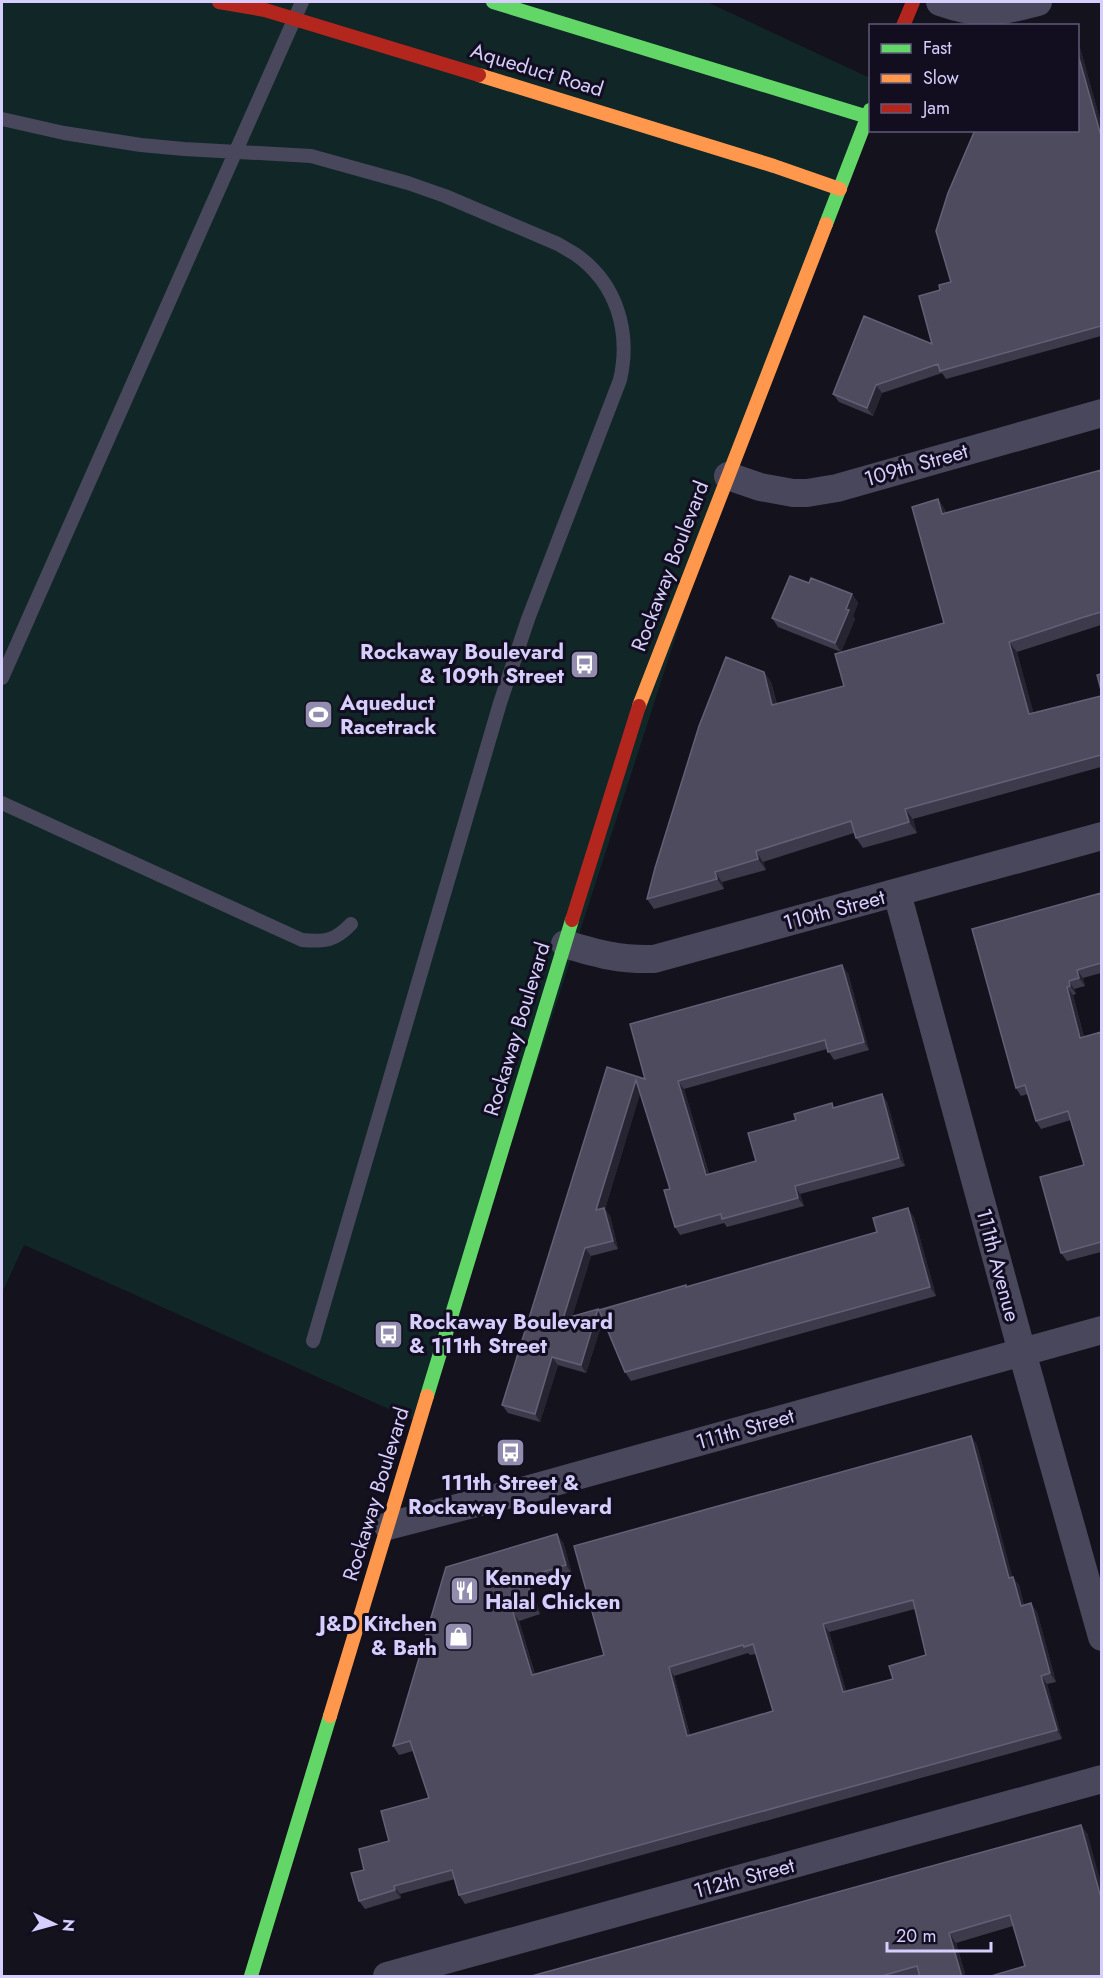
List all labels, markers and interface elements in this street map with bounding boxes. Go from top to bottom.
legend [869,24,1079,132]
text: Fast [923,35,952,61]
street label: Aqueduct Road [467,36,607,104]
text: Slow [923,65,960,91]
text: Jam [921,95,950,121]
street label: 109th Street [861,436,971,494]
street label: Rockaway Boulevard [624,476,716,656]
place label: Rockaway Boulevard & 109th Street [360,637,564,691]
bus stop icon: Rockaway Boulevard & 109th Street [569,648,601,680]
place label: Aqueduct Racetrack [339,688,436,742]
sports icon: Aqueduct Racetrack [303,699,335,731]
street label: 110th Street [780,882,888,938]
street label: Rockaway Boulevard [476,938,558,1120]
street label: 111th Avenue [968,1205,1028,1325]
place label: Rockaway Boulevard & 111th Street [409,1307,613,1361]
bus stop icon: Rockaway Boulevard & 111th Street [372,1318,404,1350]
street label: 111th Street [692,1401,798,1457]
street label: Rockaway Boulevard [335,1403,417,1585]
bus stop icon: 111th Street & Rockaway Boulevard [494,1436,526,1468]
place label: 111th Street & Rockaway Boulevard [408,1468,612,1522]
place label: Kennedy Halal Chicken [485,1563,621,1617]
restaurant icon: Kennedy Halal Chicken [448,1574,480,1606]
place label: J&D Kitchen & Bath [315,1609,437,1663]
shop icon: J&D Kitchen & Bath [442,1620,474,1652]
street label: 112th Street [690,1850,798,1906]
north arrow [24,1894,84,1954]
scale bar [887,1915,990,1953]
text: N [56,1918,80,1933]
text: 20 m [896,1923,936,1949]

